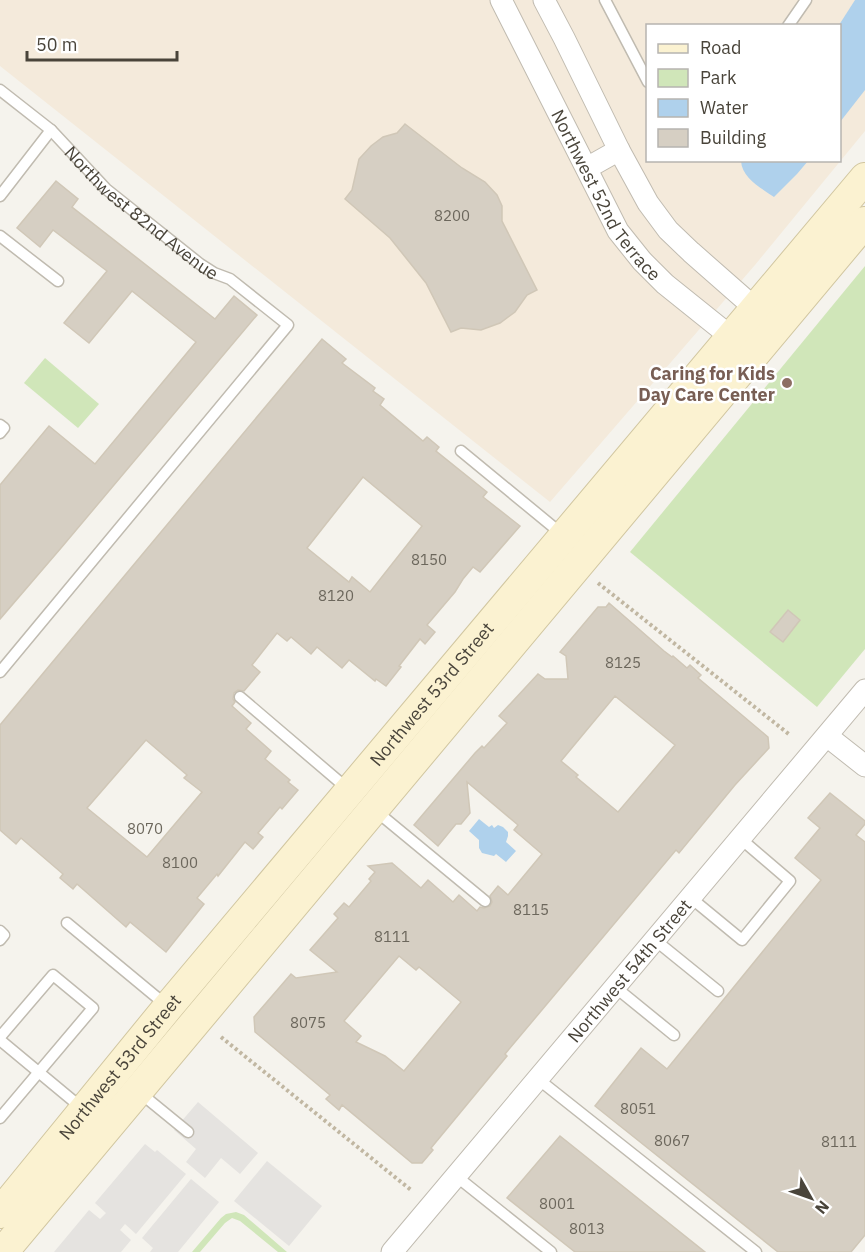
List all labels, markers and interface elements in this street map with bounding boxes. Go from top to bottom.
scale bar [27,24,177,62]
legend [646,24,841,162]
text: 50 m [36,33,78,56]
text: Road [700,36,741,59]
text: Park [700,66,737,89]
text: Water [700,96,749,119]
street label: Northwest 52nd Terrace [547,105,666,285]
text: Building [700,126,767,149]
street label: Northwest 82nd Avenue [60,141,223,285]
house number: 8200 [434,206,470,225]
place label: Caring for Kids Day Care Center [638,362,775,406]
marker: Caring for Kids Day Care Center [780,376,794,390]
house number: 8150 [411,550,447,569]
house number: 8120 [318,586,354,605]
street label: Northwest 53rd Street [364,617,498,771]
house number: 8125 [605,653,641,672]
house number: 8070 [127,819,163,838]
house number: 8100 [162,853,198,872]
street label: Northwest 54th Street [562,894,696,1047]
house number: 8115 [513,900,549,919]
house number: 8111 [374,927,410,946]
street label: Northwest 53rd Street [53,989,186,1144]
house number: 8075 [290,1013,326,1032]
house number: 8051 [620,1099,656,1118]
house number: 8067 [654,1131,690,1150]
house number: 8111 [821,1132,857,1151]
north arrow [781,1168,841,1228]
house number: 8001 [539,1194,575,1213]
text: N [811,1197,834,1219]
house number: 8013 [569,1219,605,1238]

